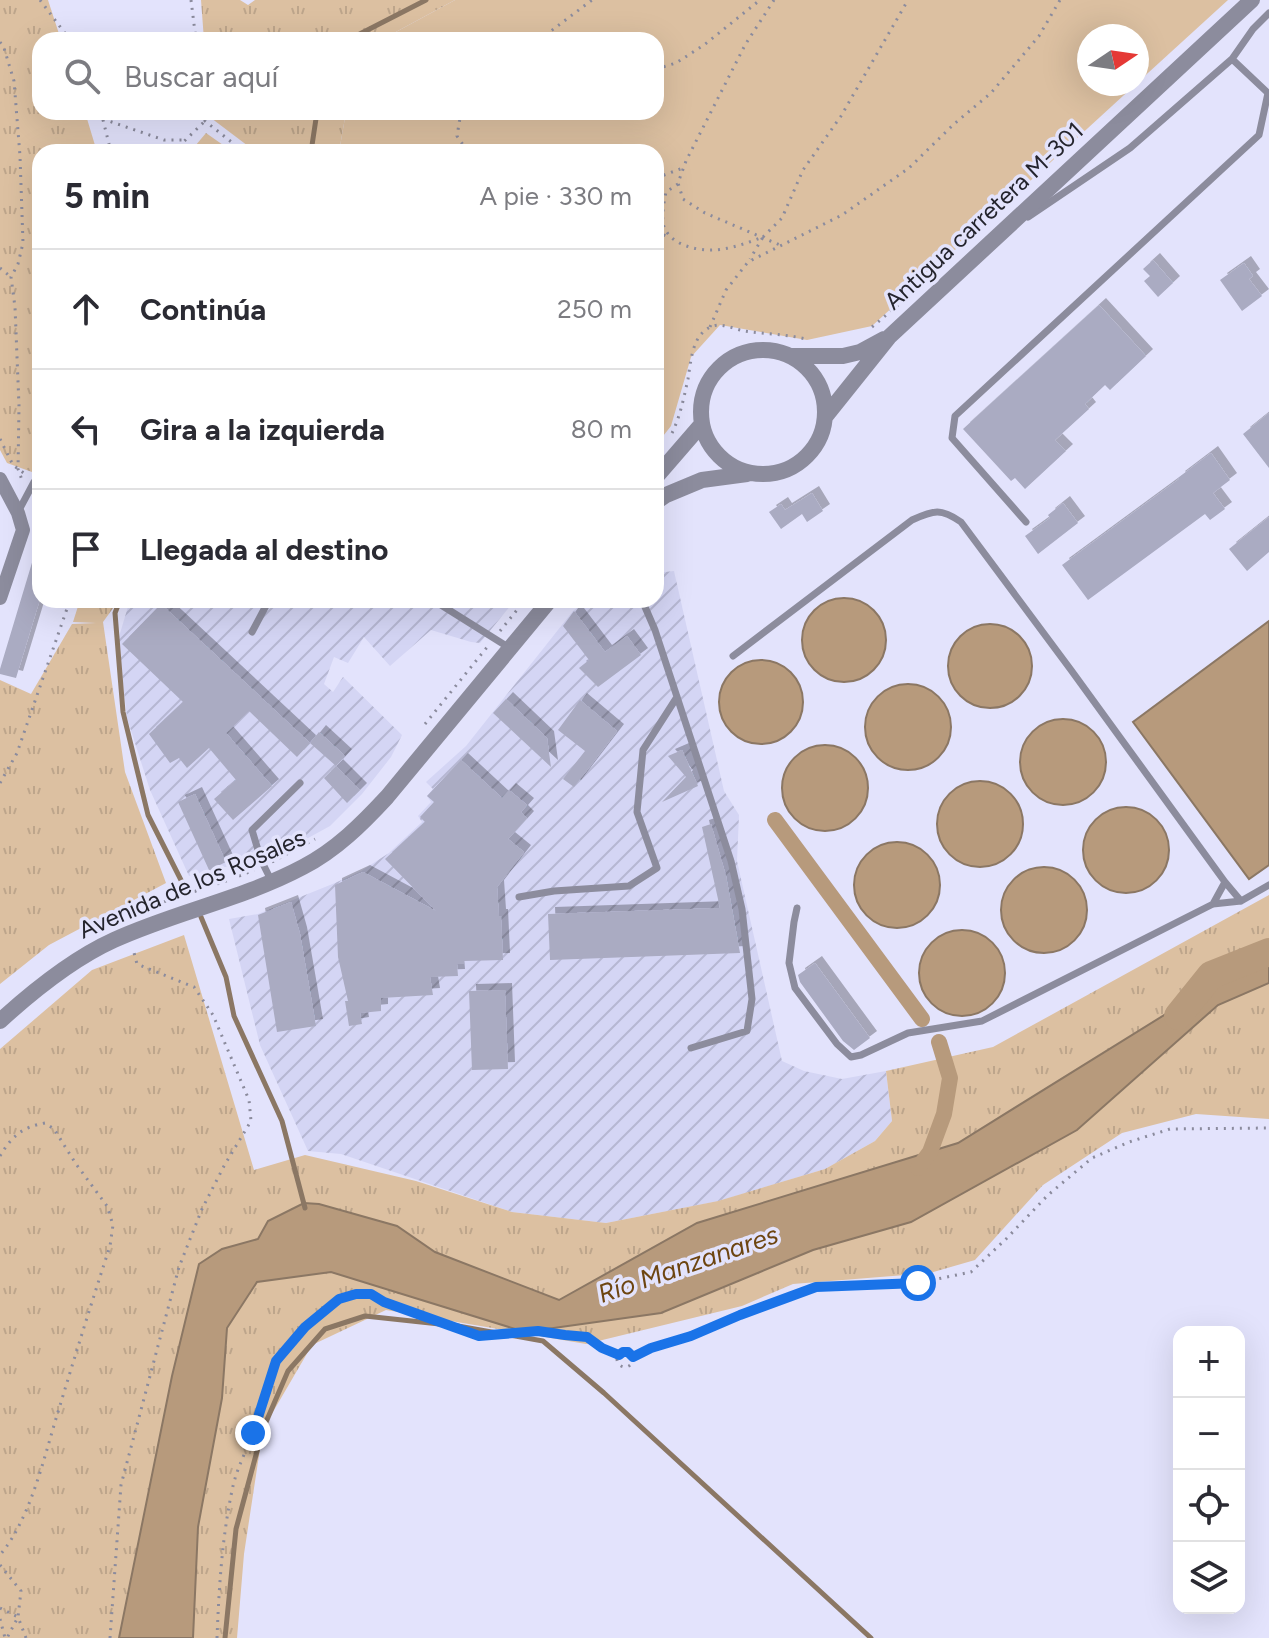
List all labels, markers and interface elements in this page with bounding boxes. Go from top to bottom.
north arrow [1077,24,1149,96]
search box [32,32,664,120]
icon: search [60,54,104,98]
text: Buscar aquí [124,58,278,95]
street label: Antigua carretera M-301 [878,116,1089,315]
text: 5 min [64,176,150,217]
text: A pie · 330 m [479,180,632,212]
icon: ahead [64,287,108,331]
text: Continúa [140,291,266,328]
text: 250 m [557,293,632,325]
icon: left [64,407,108,451]
text: Gira a la izquierda [140,411,385,448]
text: 80 m [571,413,632,445]
icon: arrive [64,527,108,571]
text: Llegada al destino [140,531,388,568]
street label: Avenida de los Rosales [74,823,310,945]
water label: Río Manzanares [594,1218,782,1310]
route start [900,1265,936,1301]
map controls [1173,1326,1245,1614]
button: + [1173,1326,1245,1398]
button: − [1173,1398,1245,1470]
route end [235,1415,271,1451]
button: locate [1173,1470,1245,1542]
button: layers [1173,1542,1245,1614]

